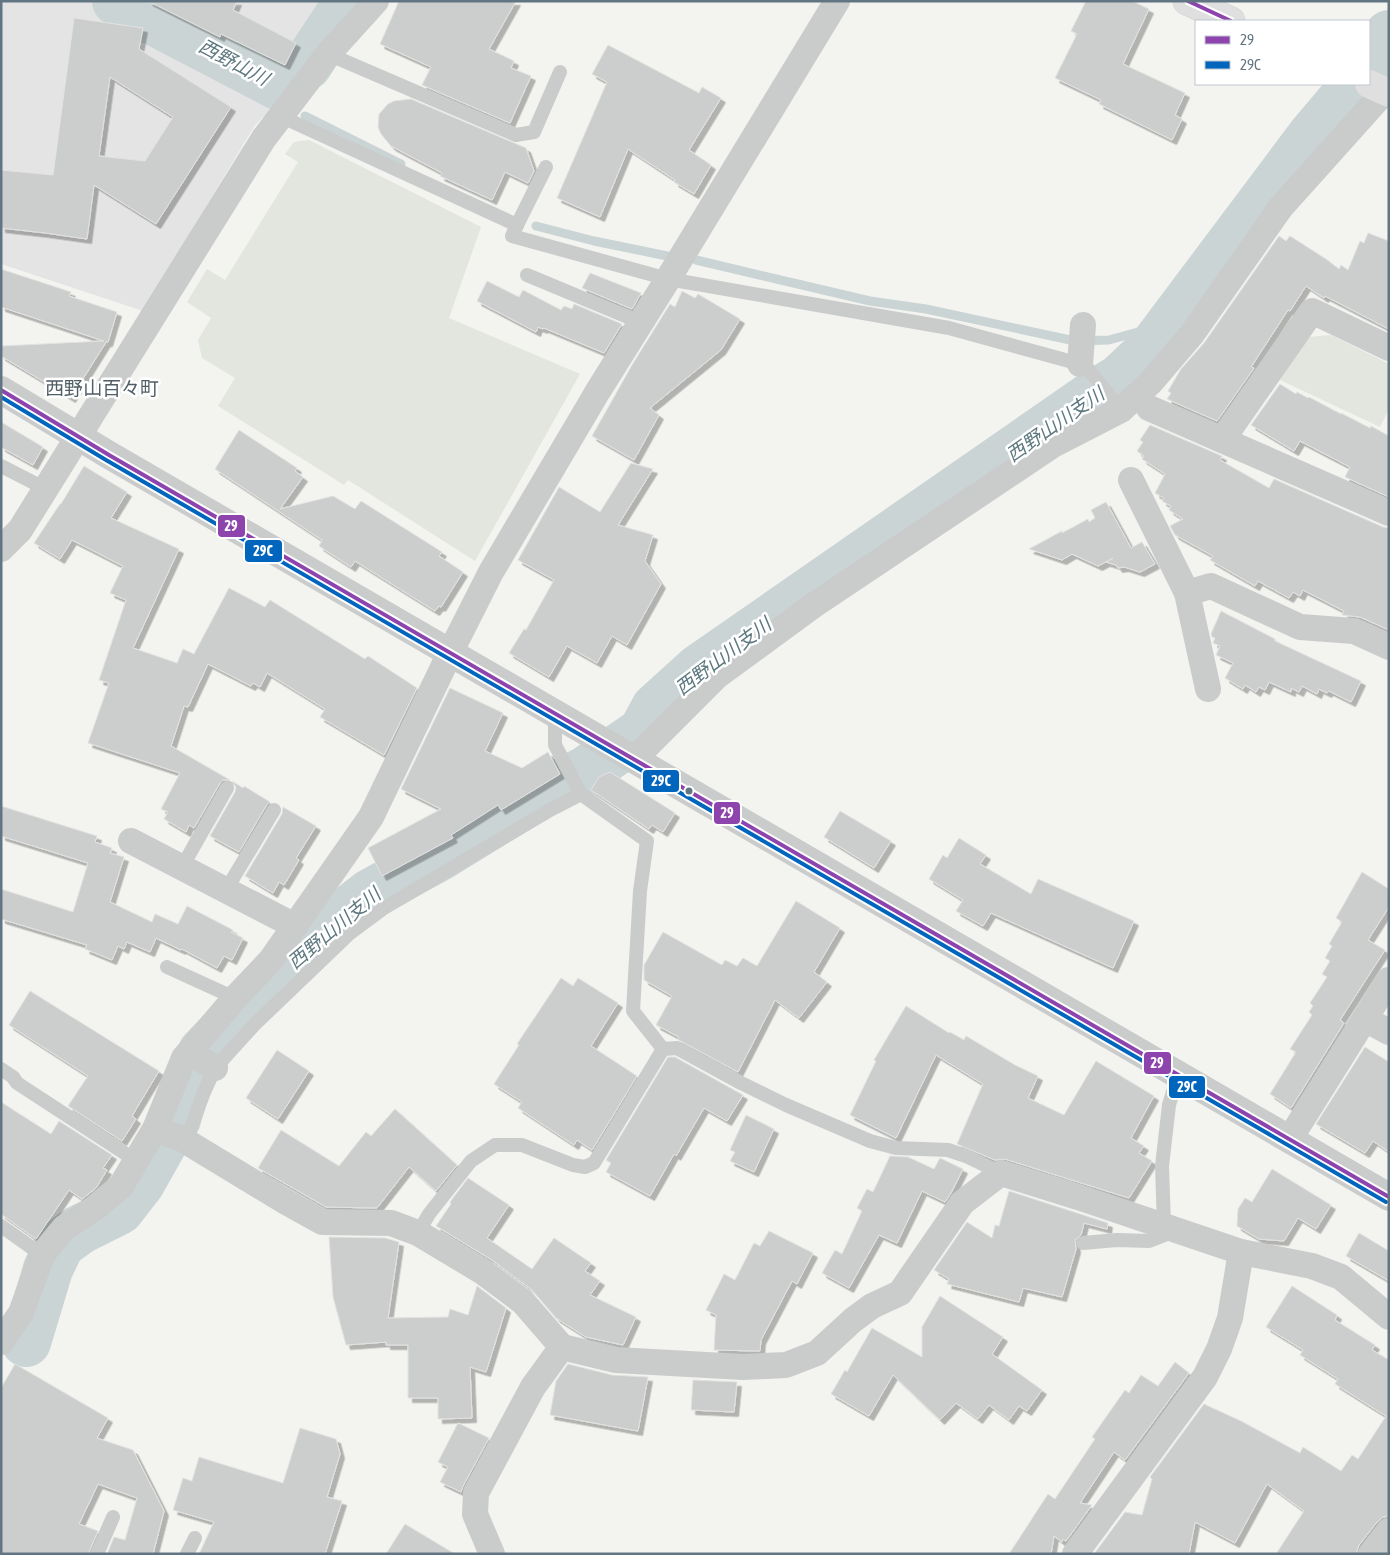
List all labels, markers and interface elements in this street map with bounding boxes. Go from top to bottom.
legend [1195,20,1370,85]
text: 29 [1240,31,1254,48]
water label: 西野山川 [195,34,274,90]
text: 29C [1240,56,1261,73]
district label: 西野山百々町 [45,377,159,399]
water label: 西野山川支川 [1002,381,1110,466]
line badge: 29 [217,514,246,538]
text: 29 [224,518,238,534]
line badge: 29C [244,539,283,563]
text: 29C [253,543,273,559]
water label: 西野山川支川 [671,612,777,699]
line badge: 29C [642,769,680,793]
text: 29C [651,773,671,789]
unlabelled marker [684,786,694,796]
line badge: 29 [713,801,741,825]
text: 29 [720,805,734,821]
water label: 西野山川支川 [283,882,386,973]
line badge: 29 [1143,1051,1172,1075]
text: 29 [1150,1055,1164,1071]
line badge: 29C [1168,1075,1206,1099]
text: 29C [1177,1079,1197,1095]

